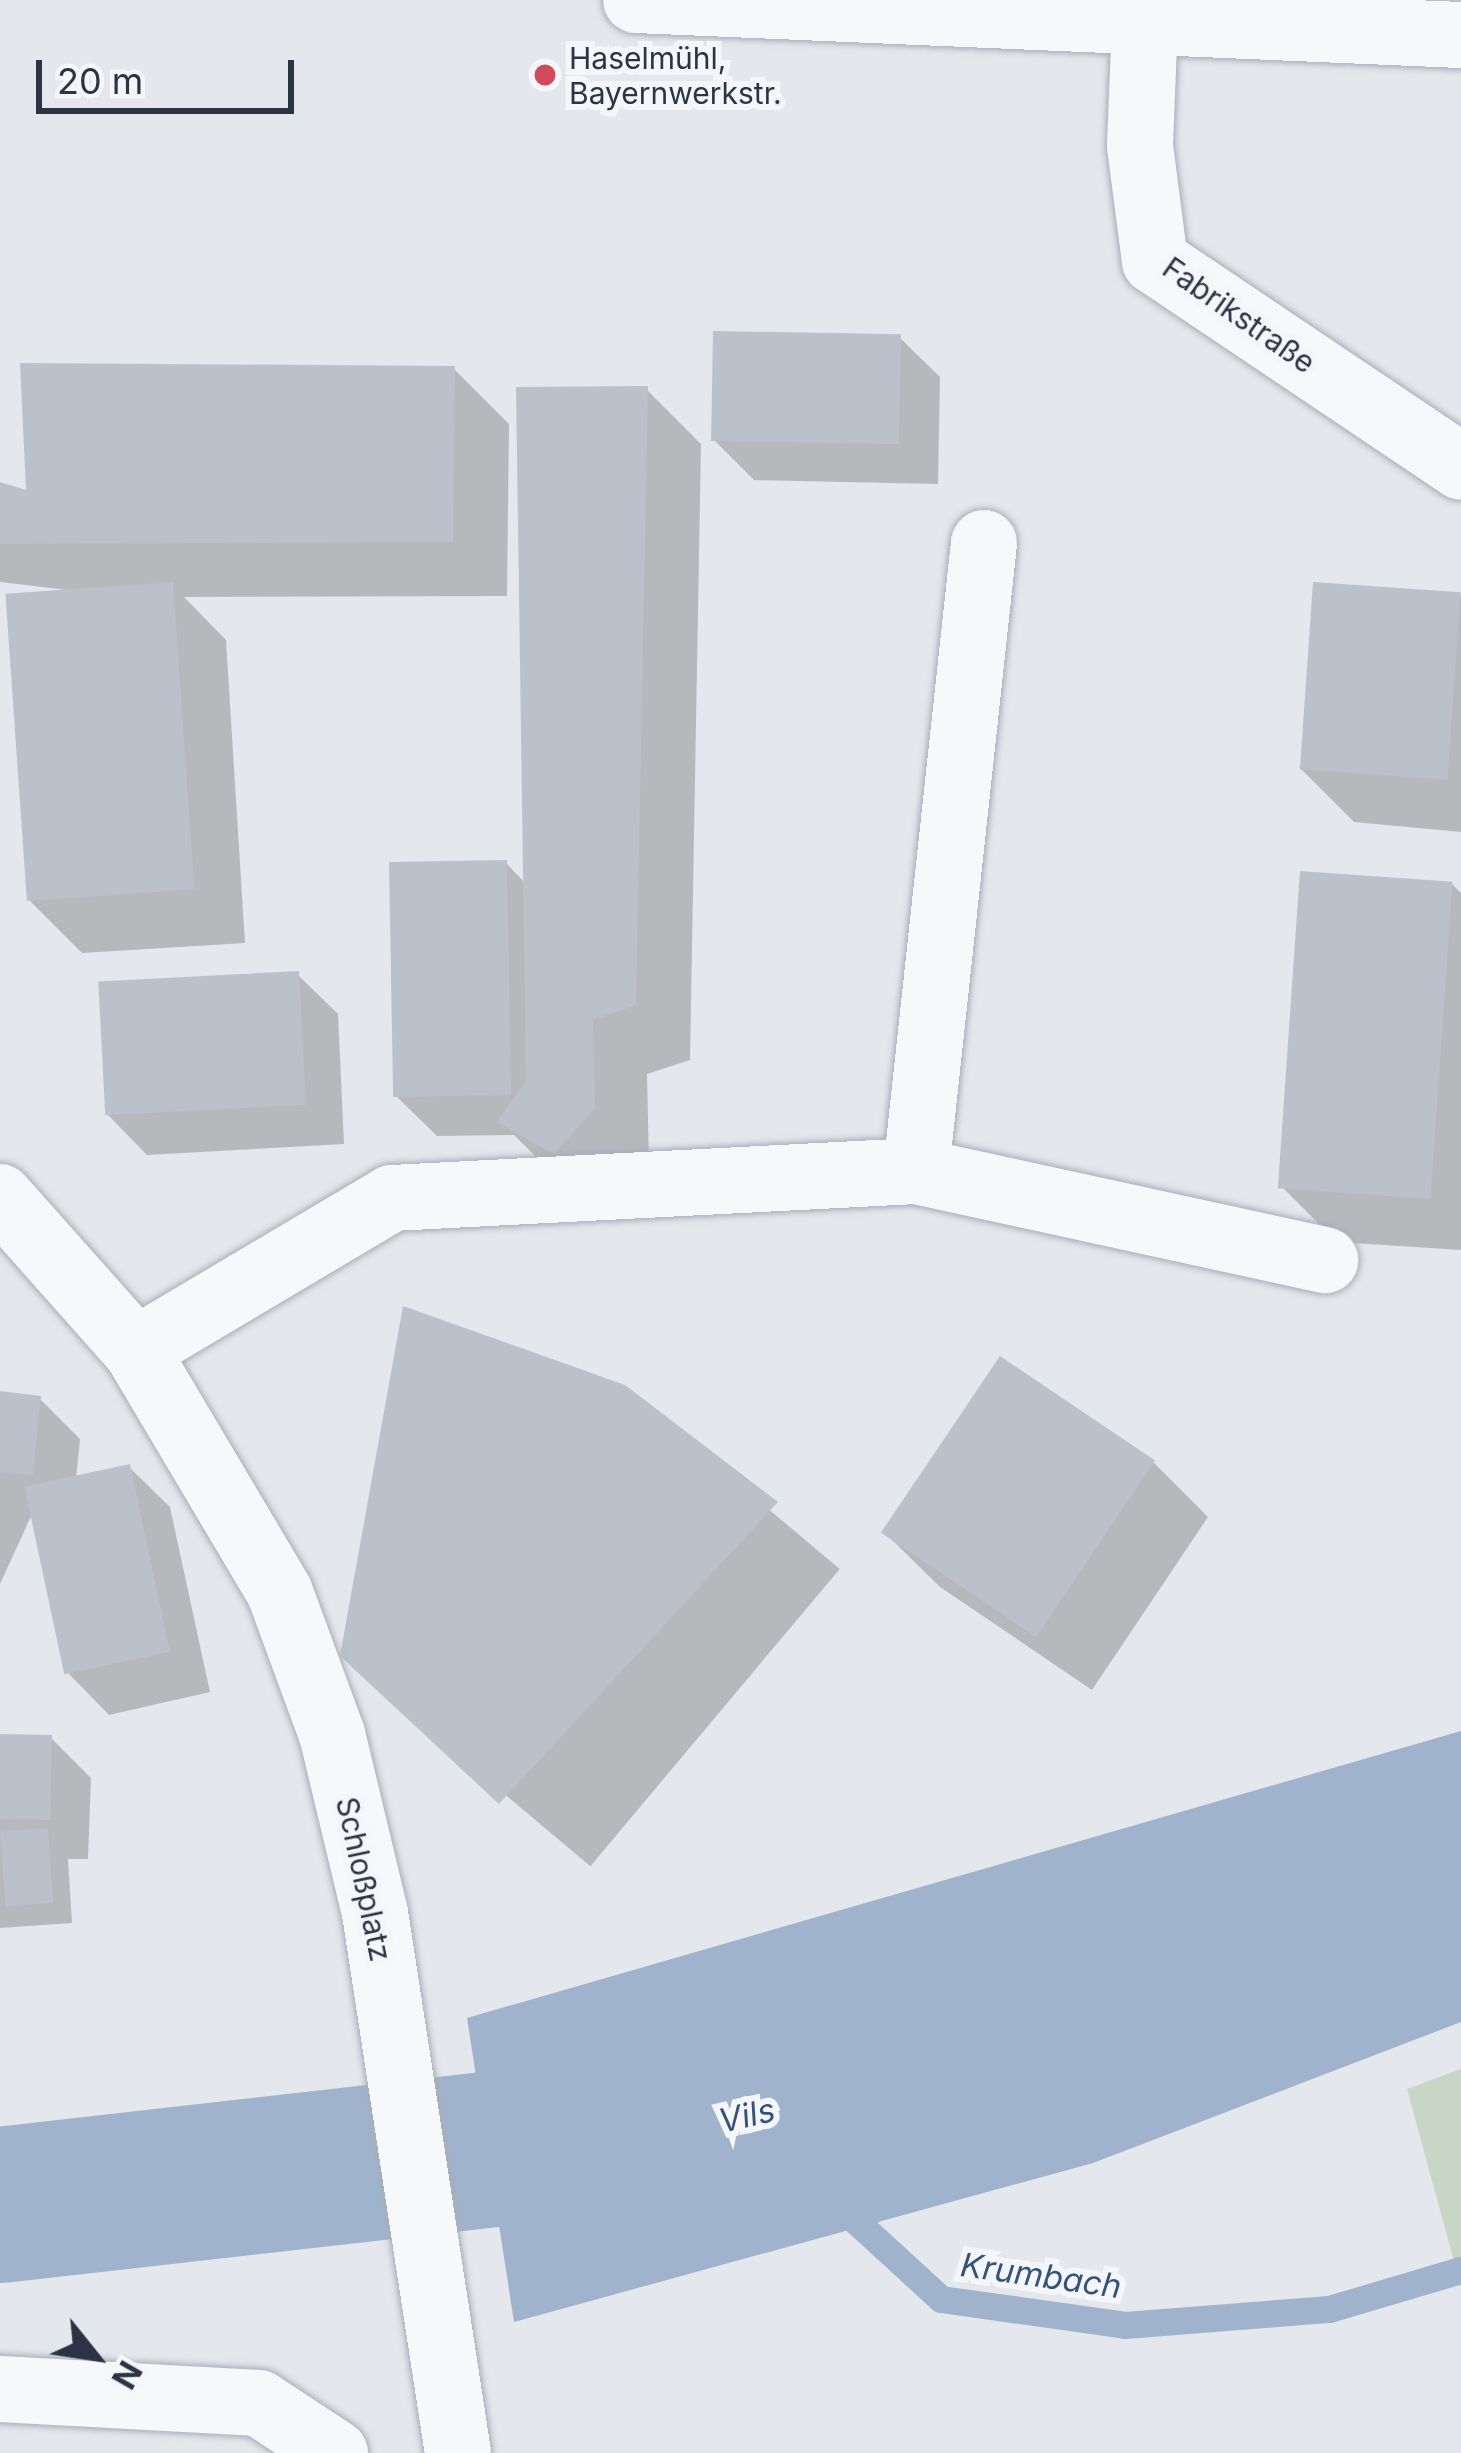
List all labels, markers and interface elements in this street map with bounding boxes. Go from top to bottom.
scale bar [42,36,300,110]
place label: Haselmühl, Bayernwerkstr. [569,40,782,110]
text: 20 m [57,59,143,103]
marker: Haselmühl, Bayernwerkstr. [532,62,558,88]
street label: Fabrikstraße [1156,249,1322,381]
street label: Schloßplatz [329,1794,399,1964]
water label: Vils [715,2090,779,2142]
water label: Krumbach [958,2245,1124,2307]
north arrow [36,2297,156,2417]
text: N [104,2354,151,2396]

